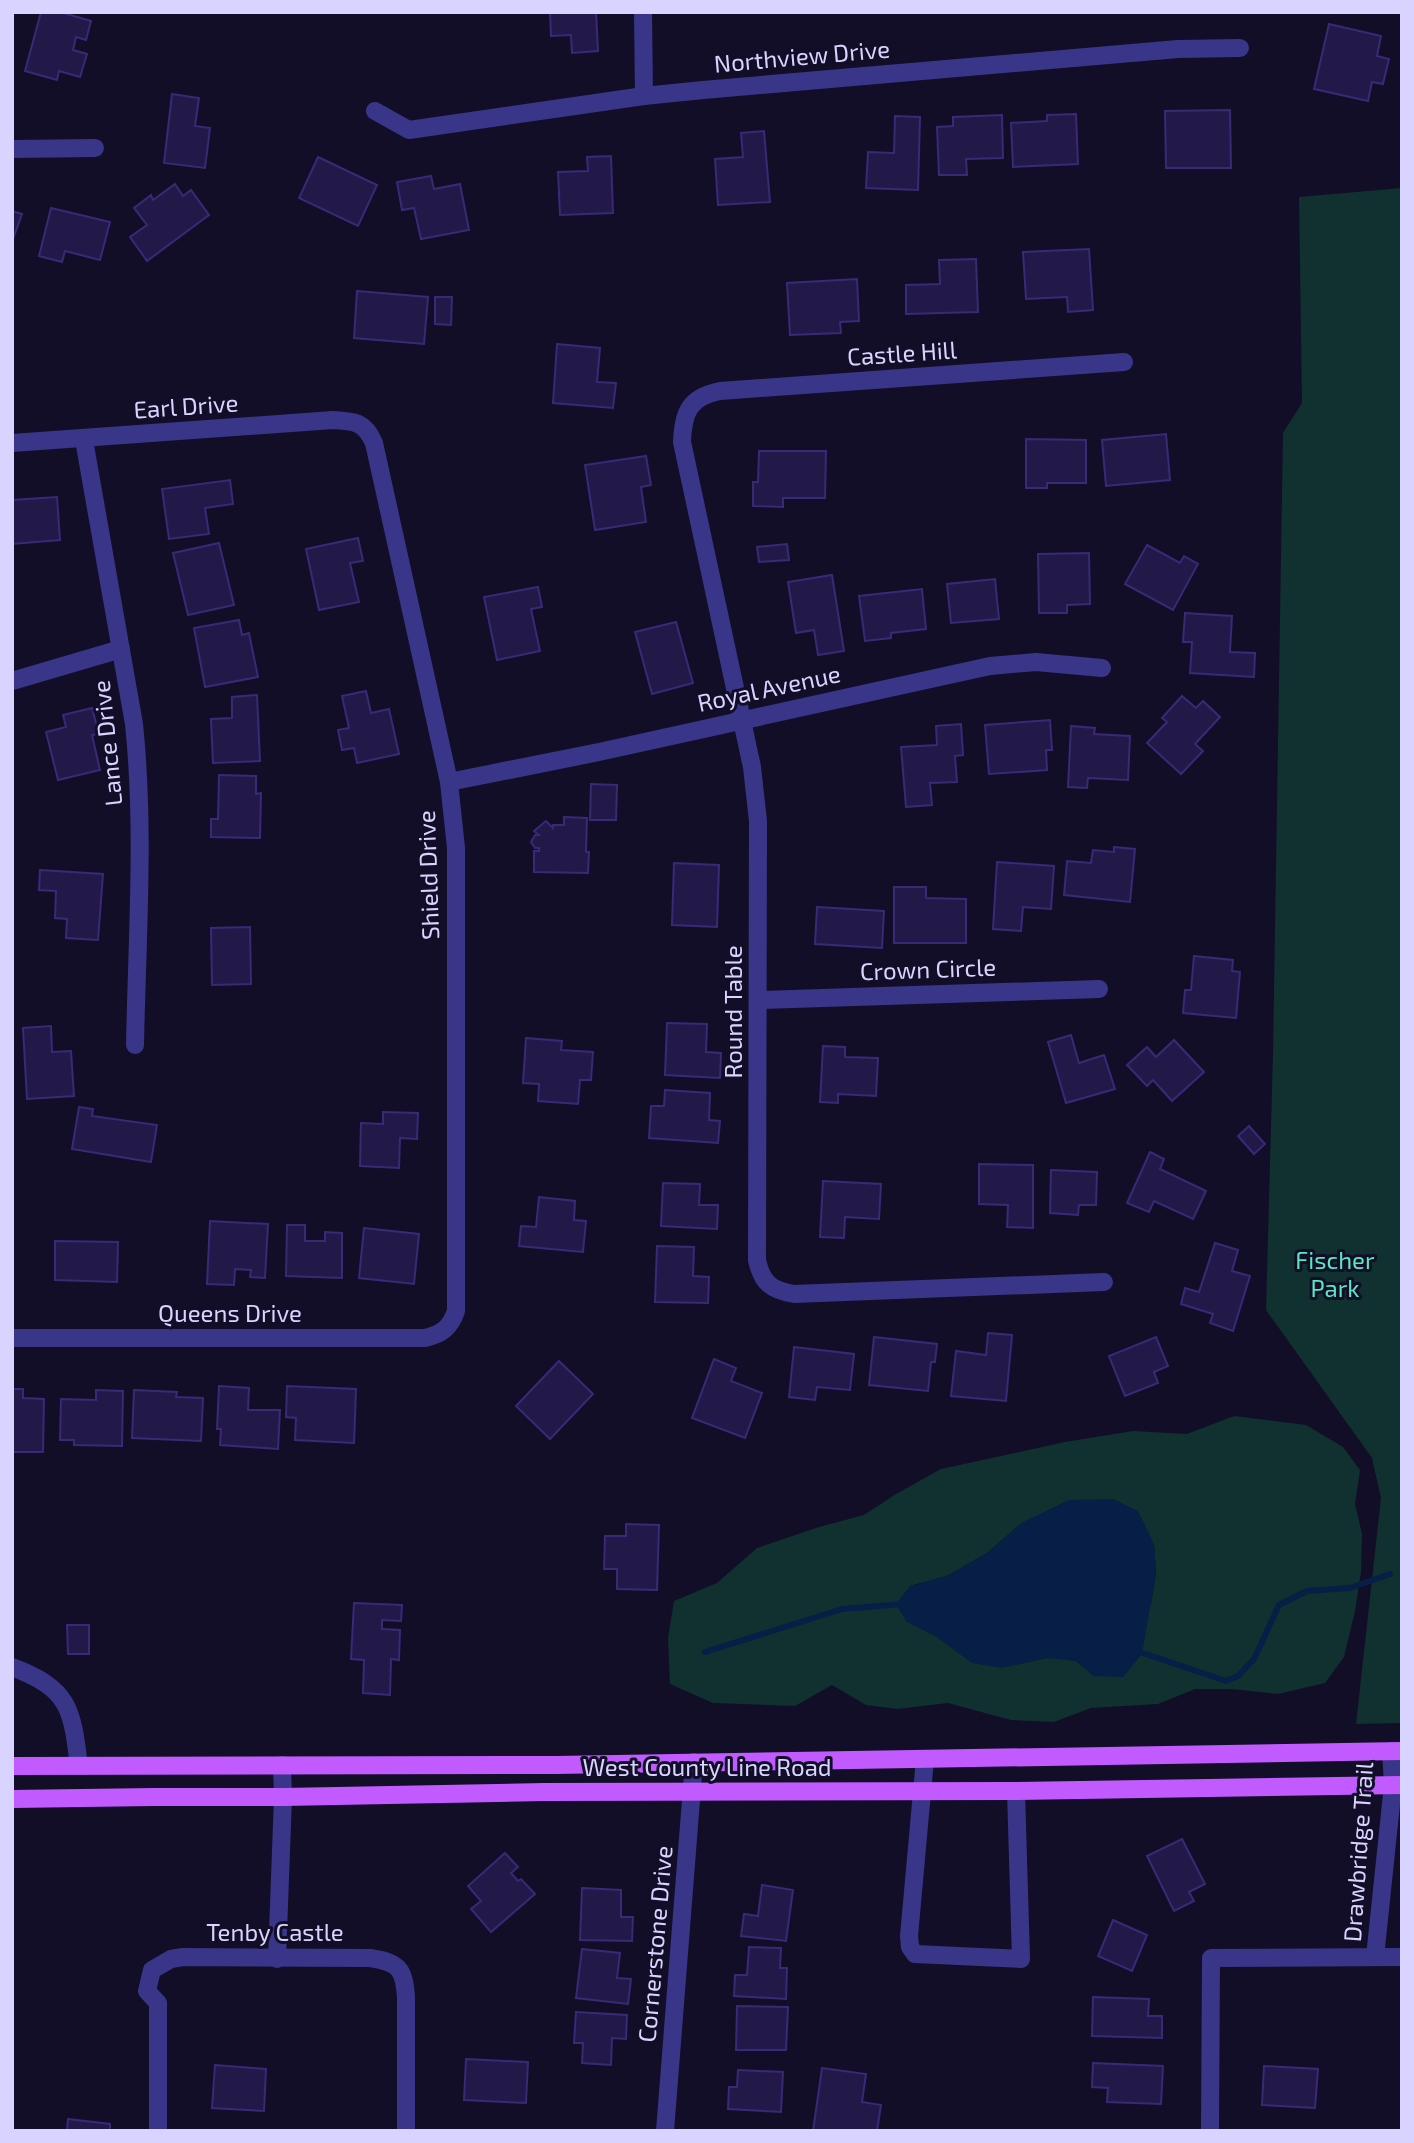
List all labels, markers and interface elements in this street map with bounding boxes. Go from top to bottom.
street label: Northview Drive [713,33,891,78]
street label: Castle Hill [846,334,958,371]
street label: Earl Drive [132,387,239,424]
street label: Royal Avenue [694,658,843,717]
street label: Lance Drive [85,679,128,807]
street label: Shield Drive [411,810,444,940]
street label: Round Table [718,945,747,1079]
street label: Crown Circle [859,952,997,985]
park label: Fischer Park [1295,1245,1375,1302]
street label: Queens Drive [158,1298,302,1327]
street label: West County Line Road [582,1752,832,1781]
street label: Drawbridge Trail [1337,1761,1378,1943]
street label: Cornerstone Drive [631,1844,678,2044]
street label: Tenby Castle [206,1917,344,1946]

